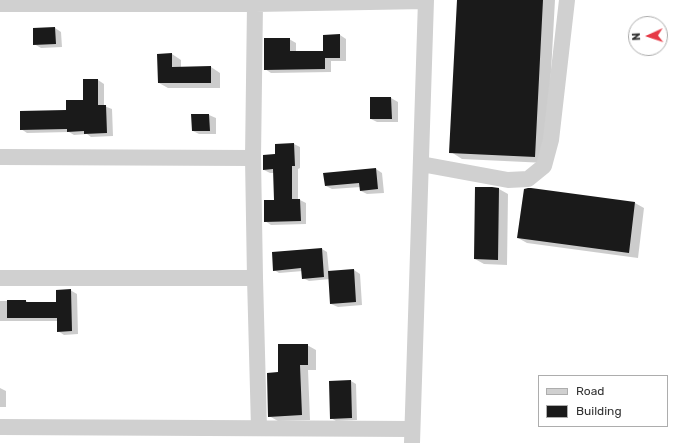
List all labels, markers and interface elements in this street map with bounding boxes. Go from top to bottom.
north arrow [628,16,668,56]
text: N [630,32,643,41]
legend [538,375,668,427]
text: Road [576,384,604,398]
text: Building [576,404,622,418]

